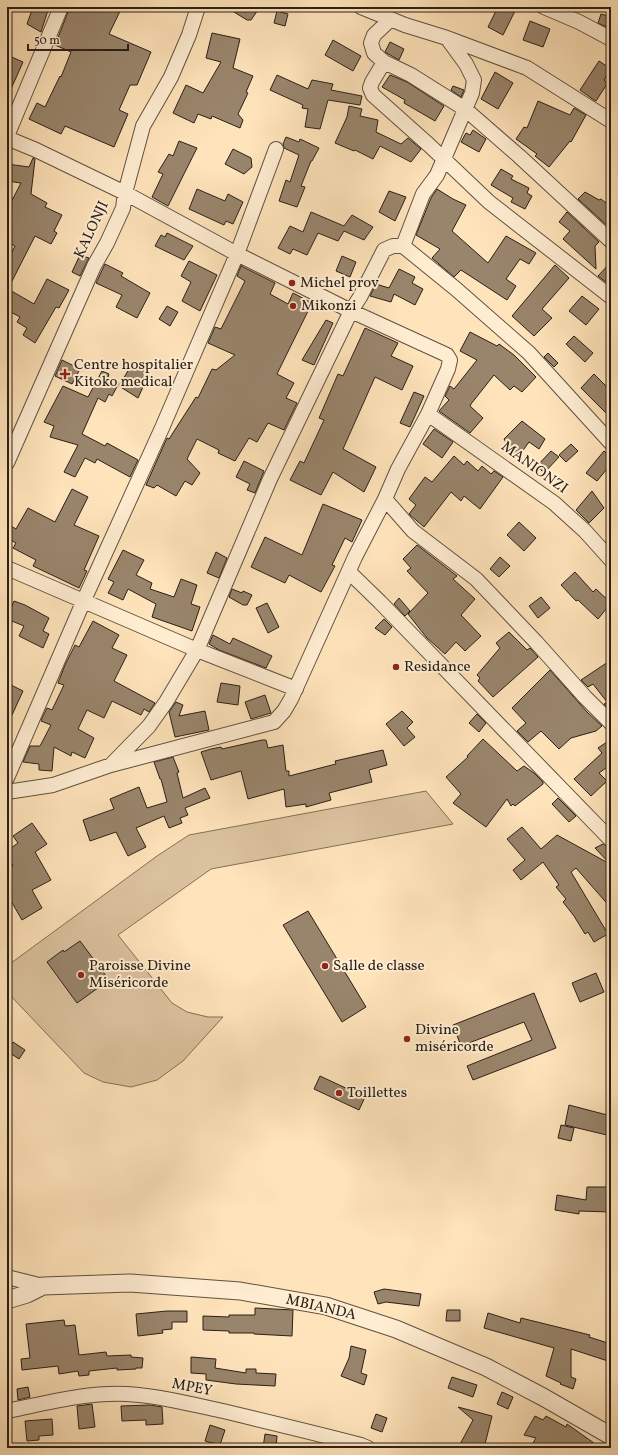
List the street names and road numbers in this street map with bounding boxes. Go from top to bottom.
street label: KALONJI [69,198,115,262]
street label: MANIONZI [496,437,572,499]
street label: MBIANDA [284,1290,359,1326]
street label: MPEY [170,1374,215,1402]

